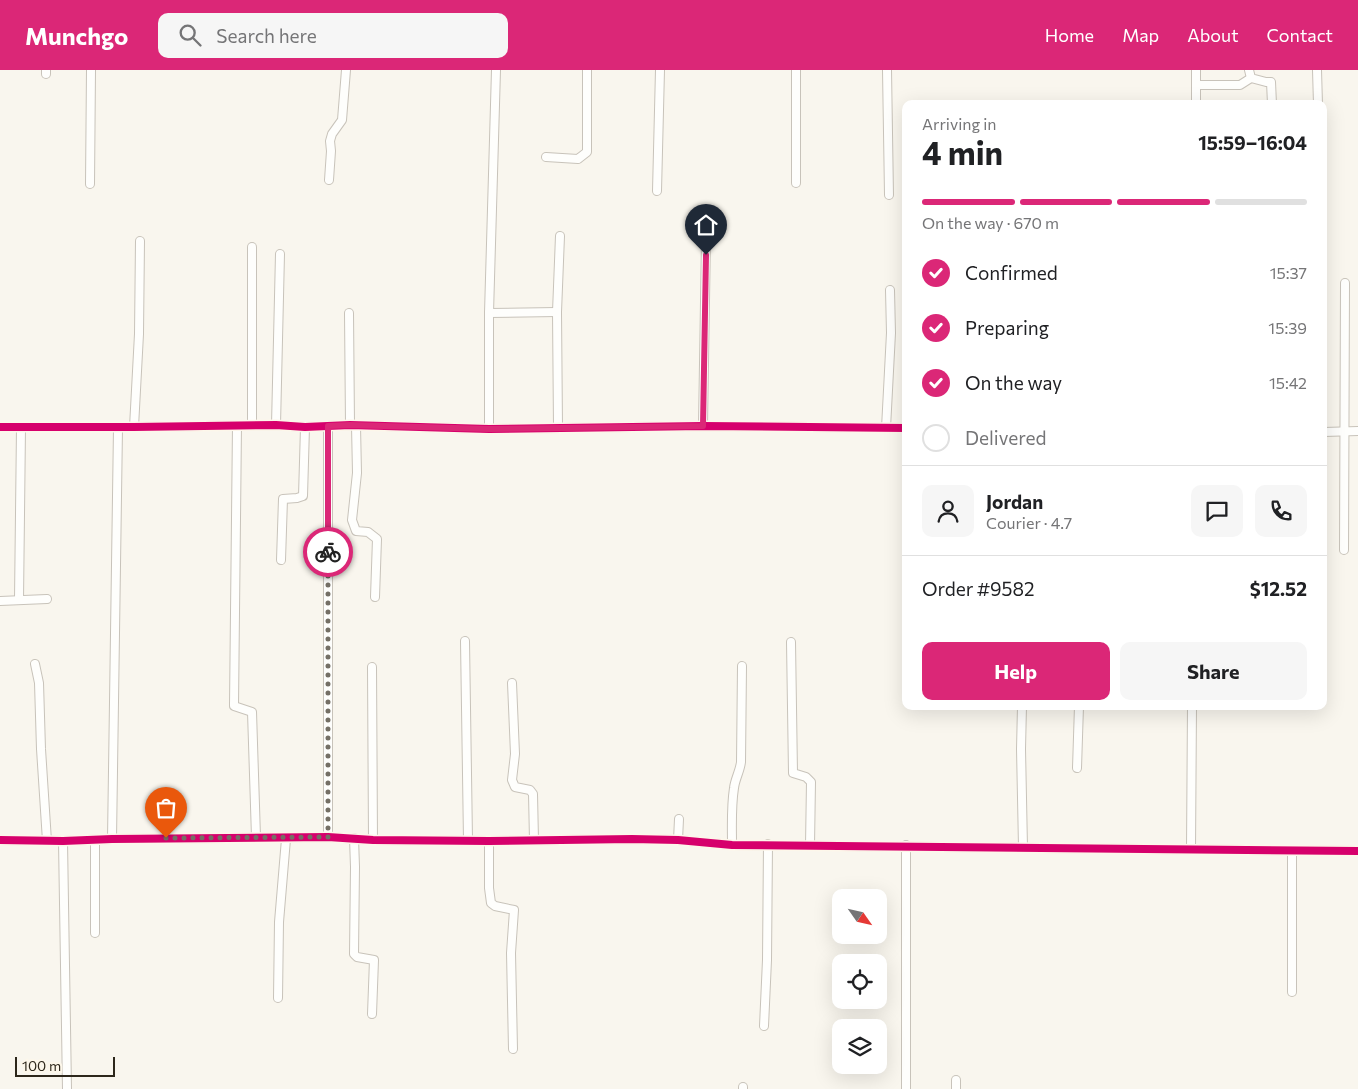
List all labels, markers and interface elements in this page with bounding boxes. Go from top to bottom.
search box [158,13,508,58]
text: Munchgo [25,21,128,50]
icon: search [176,21,204,49]
text: Search here [216,24,317,47]
text: Home [1045,24,1094,46]
text: Map [1122,24,1159,46]
text: About [1187,24,1239,46]
text: Contact [1267,24,1333,46]
text: Arriving in [922,114,996,133]
text: 15:59–16:04 [1198,131,1307,154]
text: 4 min [922,132,1003,172]
pin [685,204,727,255]
icon: home [692,211,720,239]
text: On the way · 670 m [922,213,1059,232]
icon: check [922,259,950,287]
text: Confirmed [965,261,1058,284]
text: 15:37 [1270,263,1307,282]
icon: check [922,314,950,342]
text: Preparing [965,316,1049,339]
text: 15:39 [1268,318,1307,337]
icon: check [922,369,950,397]
text: On the way [965,371,1062,394]
text: 15:42 [1269,373,1307,392]
text: Delivered [965,426,1046,449]
button: person [922,485,974,537]
button: chat [1191,485,1243,537]
button: phone [1255,485,1307,537]
text: Jordan [986,490,1043,513]
text: Courier · 4.7 [986,513,1072,532]
courier [303,527,353,577]
icon: bike [314,538,342,566]
text: Order #9582 [922,577,1034,600]
text: $12.52 [1250,577,1307,600]
button: Help [922,642,1110,700]
button: Share [1120,642,1307,700]
pin [145,787,187,838]
icon: bag [152,794,180,822]
north arrow [832,889,888,944]
map controls [832,889,887,1074]
button: locate [832,954,887,1009]
button: layers [832,1019,887,1074]
scale bar [15,1054,115,1077]
text: 100 m [22,1057,61,1074]

